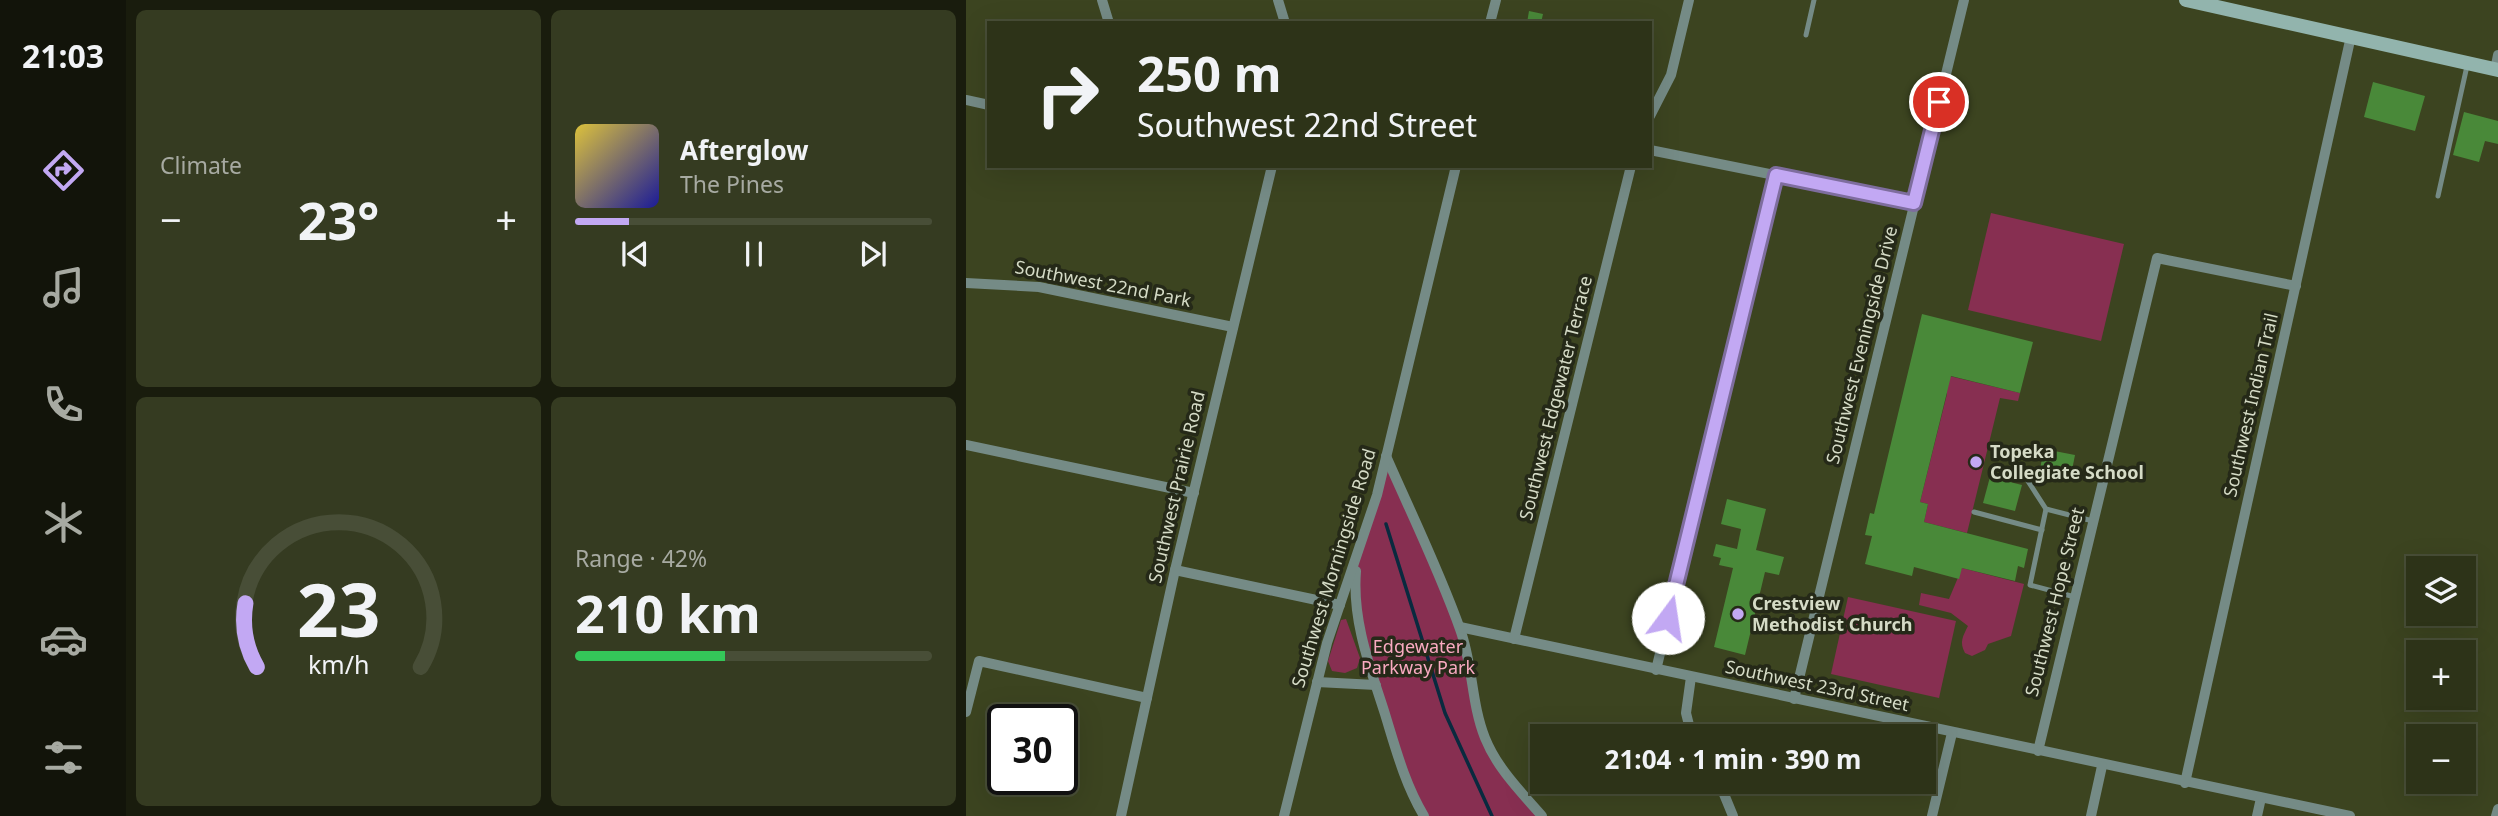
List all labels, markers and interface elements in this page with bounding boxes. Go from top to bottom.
text: 21:03 [22,34,104,77]
text: 250 m [1137,40,1282,106]
icon: right [1022,49,1113,140]
pin [1909,72,1969,132]
icon: arrive [1920,83,1958,121]
text: Southwest 22nd Street [1137,103,1477,146]
text: Afterglow [680,132,808,168]
icon: directions [39,146,88,195]
text: Climate [160,149,242,181]
text: The Pines [680,168,784,200]
text: 23° [298,184,379,255]
text: − [160,193,182,245]
text: + [495,193,517,245]
street label: Southwest Eveningside Drive [1820,223,1902,466]
icon: previous [616,235,654,273]
icon: pause [735,235,773,273]
icon: next [854,235,892,273]
street label: Southwest 22nd Park [1013,254,1194,312]
icon: music [39,263,88,312]
street label: Southwest Edgewater Terrace [1513,273,1597,522]
street label: Southwest Indian Trail [2217,310,2283,499]
icon: phone [39,380,88,429]
street label: Southwest Prairie Road [1142,388,1210,585]
place label: Topeka Collegiate School [1990,439,2144,484]
street label: Southwest Morningside Road [1285,445,1381,690]
marker: Topeka Collegiate School [1968,454,1984,470]
icon: climate [39,498,88,547]
street label: Southwest Hope Street [2019,504,2089,699]
text: Range · 42% [575,542,707,574]
map controls [2406,556,2476,794]
button: layers [2406,556,2476,626]
text: 23 [297,560,380,659]
text: 210 km [575,577,761,648]
position arrow [1631,581,1705,655]
place label: Crestview Methodist Church [1752,591,1912,636]
marker: Crestview Methodist Church [1730,606,1746,622]
icon: car [39,615,88,664]
park label: Edgewater Parkway Park [1361,634,1475,679]
button: + [2406,640,2476,710]
text: km/h [308,647,369,681]
street label: Southwest 23rd Street [1723,654,1912,716]
speed limit sign: 30 [987,704,1078,795]
button: − [2406,724,2476,794]
icon: filters [39,733,88,782]
text: 21:04 · 1 min · 390 m [1605,741,1861,777]

